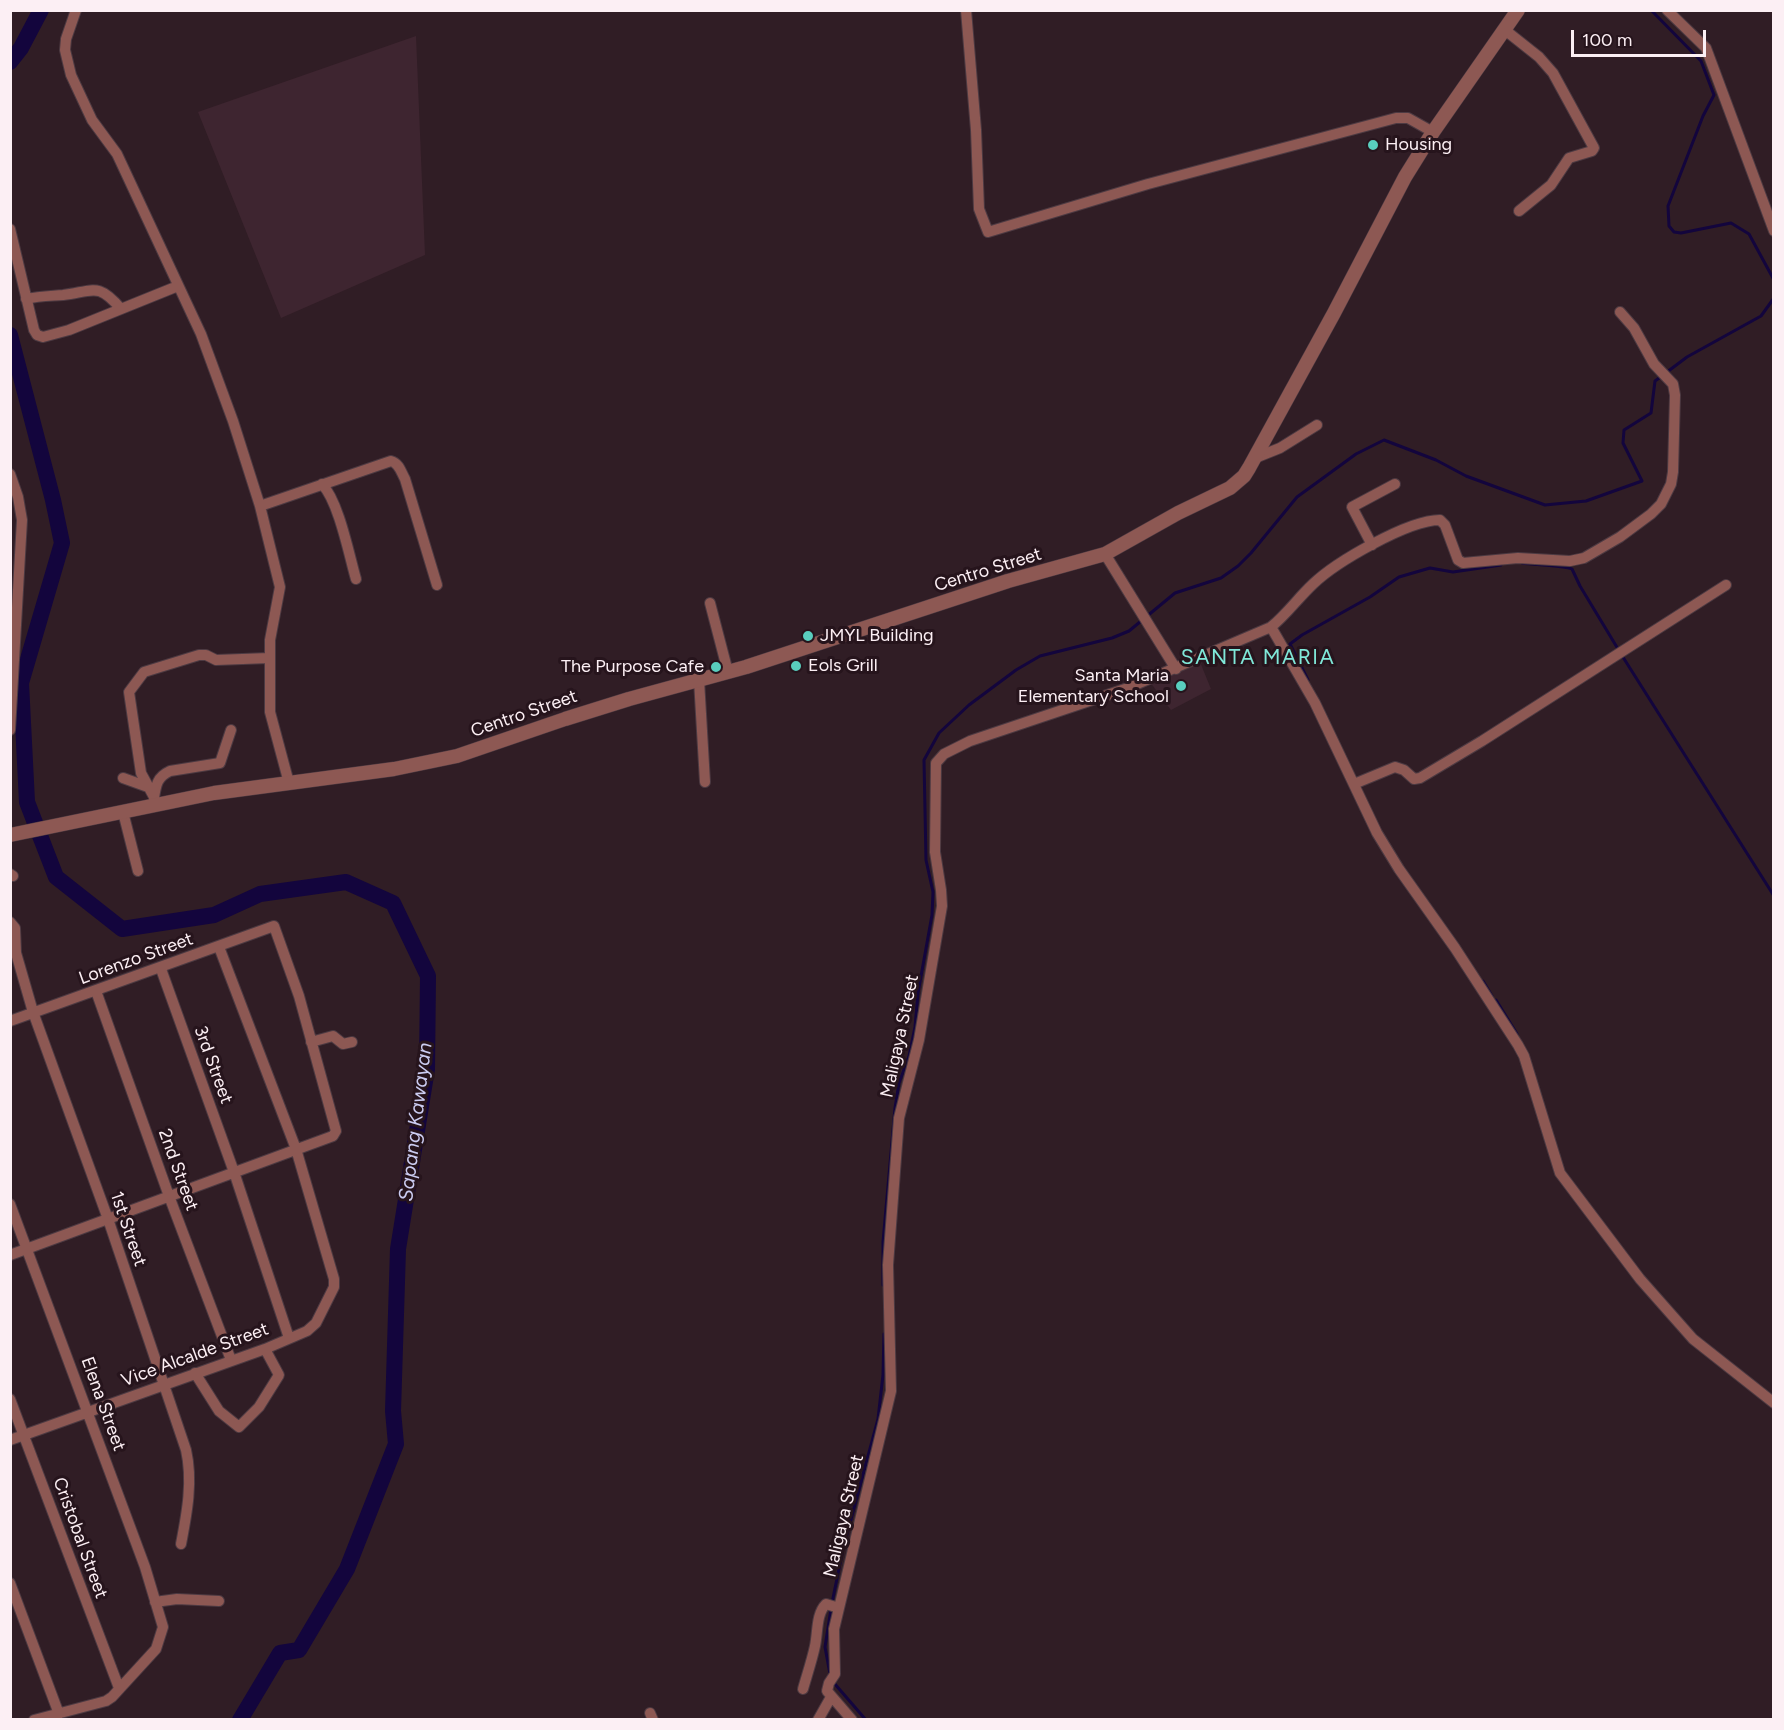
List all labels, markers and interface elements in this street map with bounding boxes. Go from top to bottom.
scale bar [1574,18,1709,56]
text: 100 m [1582,29,1632,51]
place label: Housing [1385,134,1452,156]
marker: Housing [1366,138,1380,152]
street label: Centro Street [932,543,1044,597]
place label: JMYL Building [820,625,934,647]
marker: JMYL Building [801,629,815,643]
district label: SANTA MARIA [1181,645,1335,671]
place label: Eols Grill [808,655,878,677]
place label: The Purpose Cafe [561,656,704,678]
marker: Eols Grill [789,659,803,673]
marker: The Purpose Cafe [709,660,723,674]
place label: Santa Maria Elementary School [1018,665,1169,708]
marker: Santa Maria Elementary School [1174,679,1188,693]
street label: Centro Street [468,686,580,742]
street label: Lorenzo Street [76,928,196,990]
street label: Maligaya Street [876,972,924,1100]
street label: 3rd Street [189,1023,237,1107]
water label: Sapang Kawayan [394,1041,438,1203]
street label: 2nd Street [153,1126,203,1214]
street label: 1st Street [105,1189,151,1269]
street label: Vice Alcalde Street [119,1318,271,1392]
street label: Elena Street [76,1354,130,1454]
street label: Maligaya Street [819,1452,869,1580]
street label: Cristobal Street [48,1474,112,1602]

